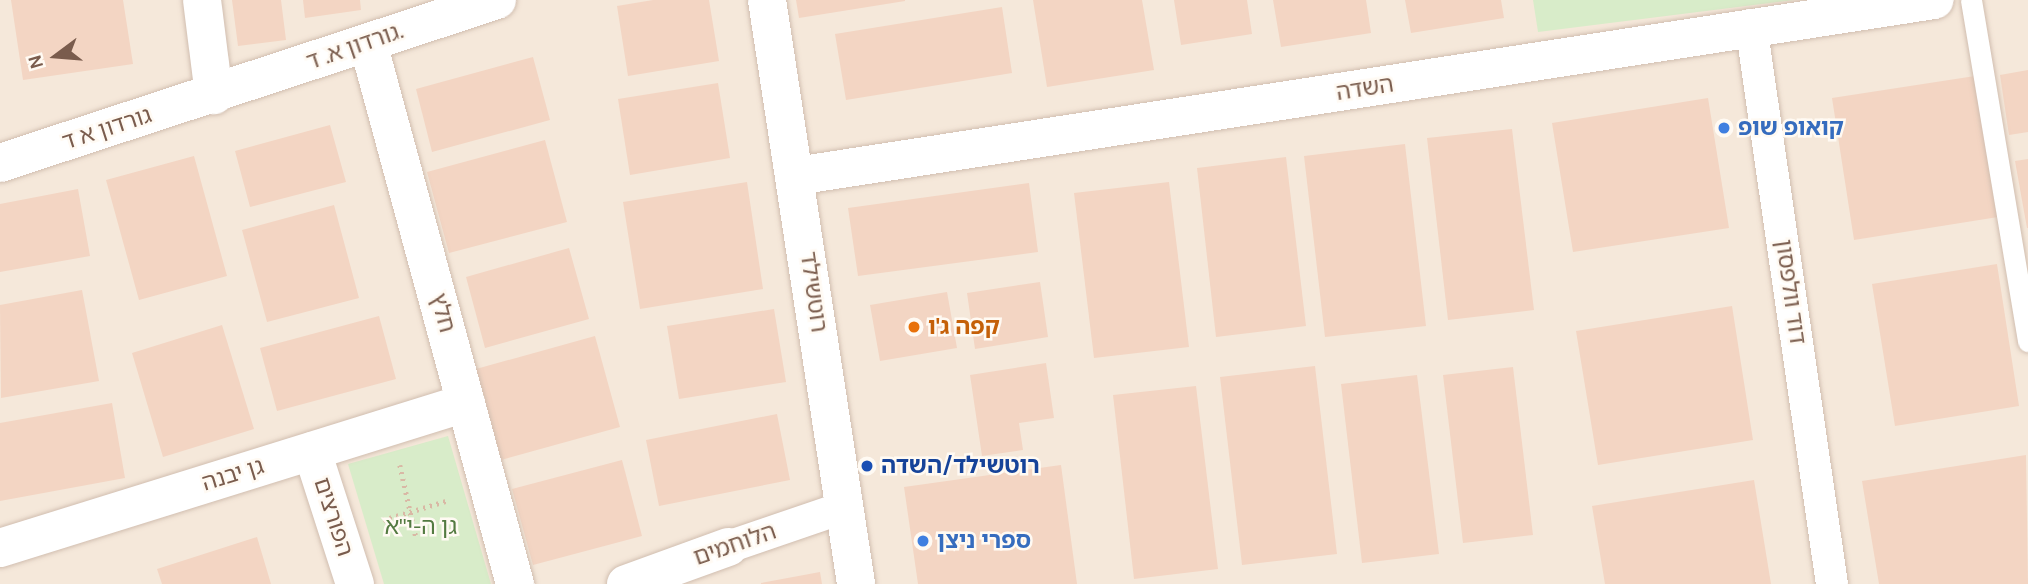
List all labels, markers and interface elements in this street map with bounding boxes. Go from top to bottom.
street label: גורדון א. ד. [303,18,407,76]
north arrow [21,21,91,91]
text: N [23,52,48,71]
street label: השדה [1334,71,1396,107]
street label: גורדון א ד [59,102,155,156]
place label: קואופ שופ [1738,114,1844,142]
marker: קואופ שופ [1716,120,1732,136]
street label: דוד וולפסון [1769,238,1811,346]
street label: רוטשילד [794,250,832,334]
street label: חלץ [424,290,460,336]
place label: קפה ג'ו [928,313,1000,341]
marker: קפה ג'ו [906,319,922,335]
place label: רוטשילד/השדה [881,452,1040,480]
street label: גן יבנה [199,453,267,497]
marker: רוטשילד/השדה [859,458,875,474]
street label: הפורצים [307,474,359,560]
park label: גן ה-י"א [385,513,457,541]
street label: הלוחמים [690,518,780,572]
place label: ספרי ניצן [937,527,1031,555]
marker: ספרי ניצן [915,533,931,549]

